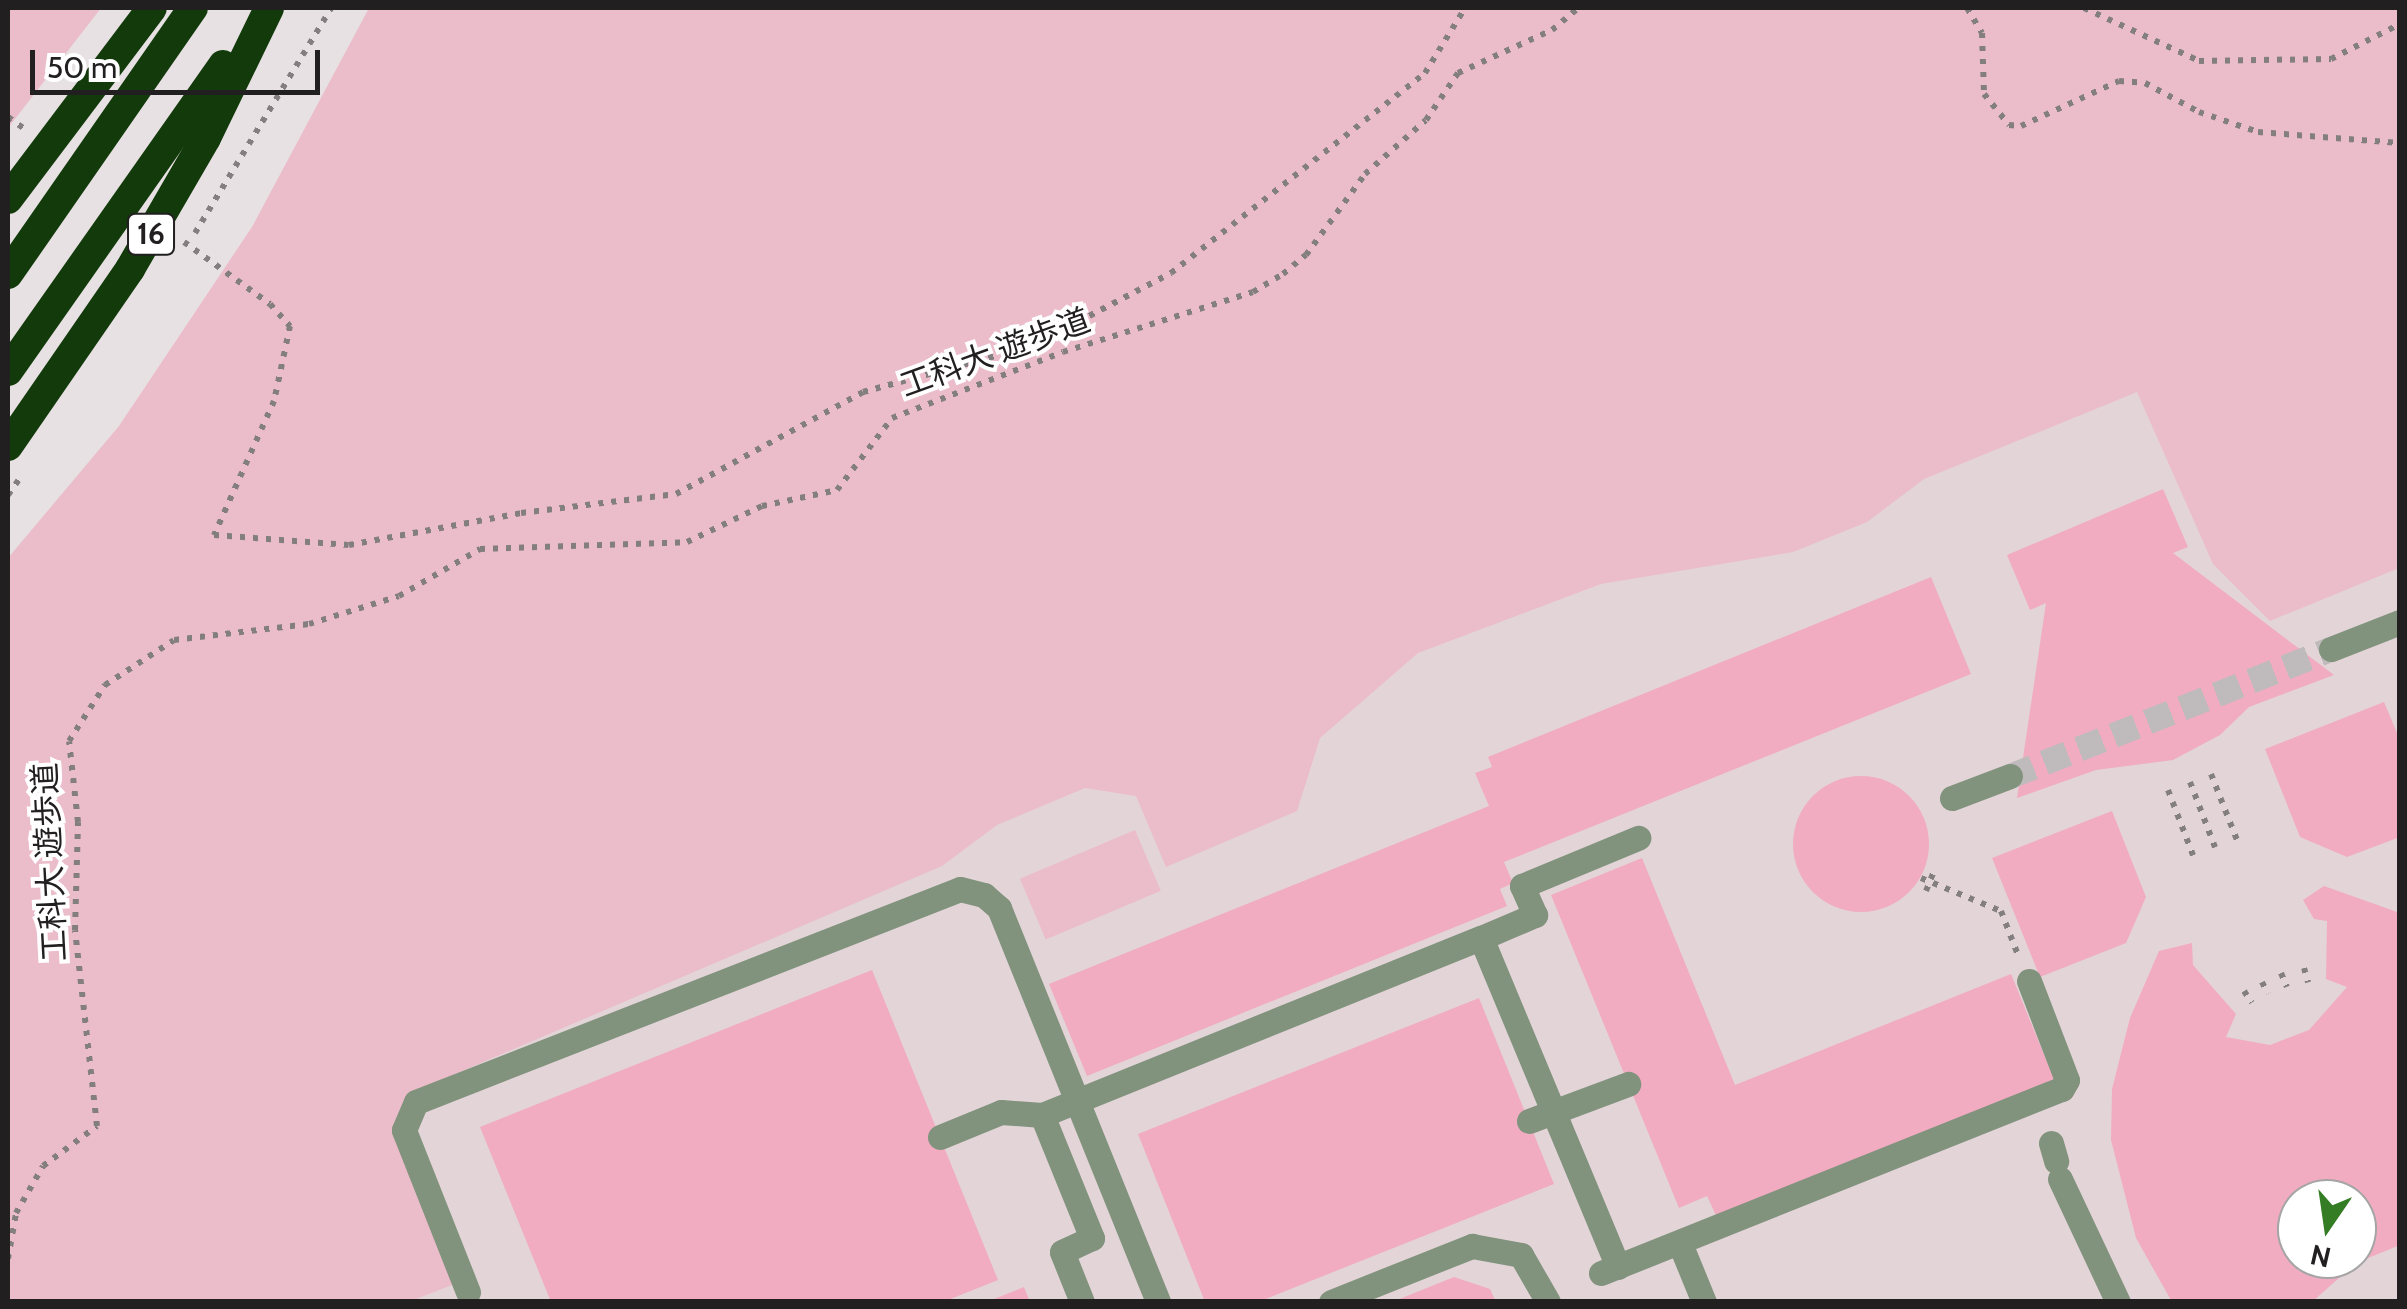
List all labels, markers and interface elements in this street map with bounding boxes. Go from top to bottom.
scale bar [35,30,325,92]
text: 50 m [47,49,117,86]
road number: 16 [126,209,176,259]
street label: 工科大 遊歩道 [895,301,1095,405]
street label: 工科大 遊歩道 [26,762,74,962]
north arrow [2277,1179,2377,1279]
text: N [2307,1237,2334,1275]

